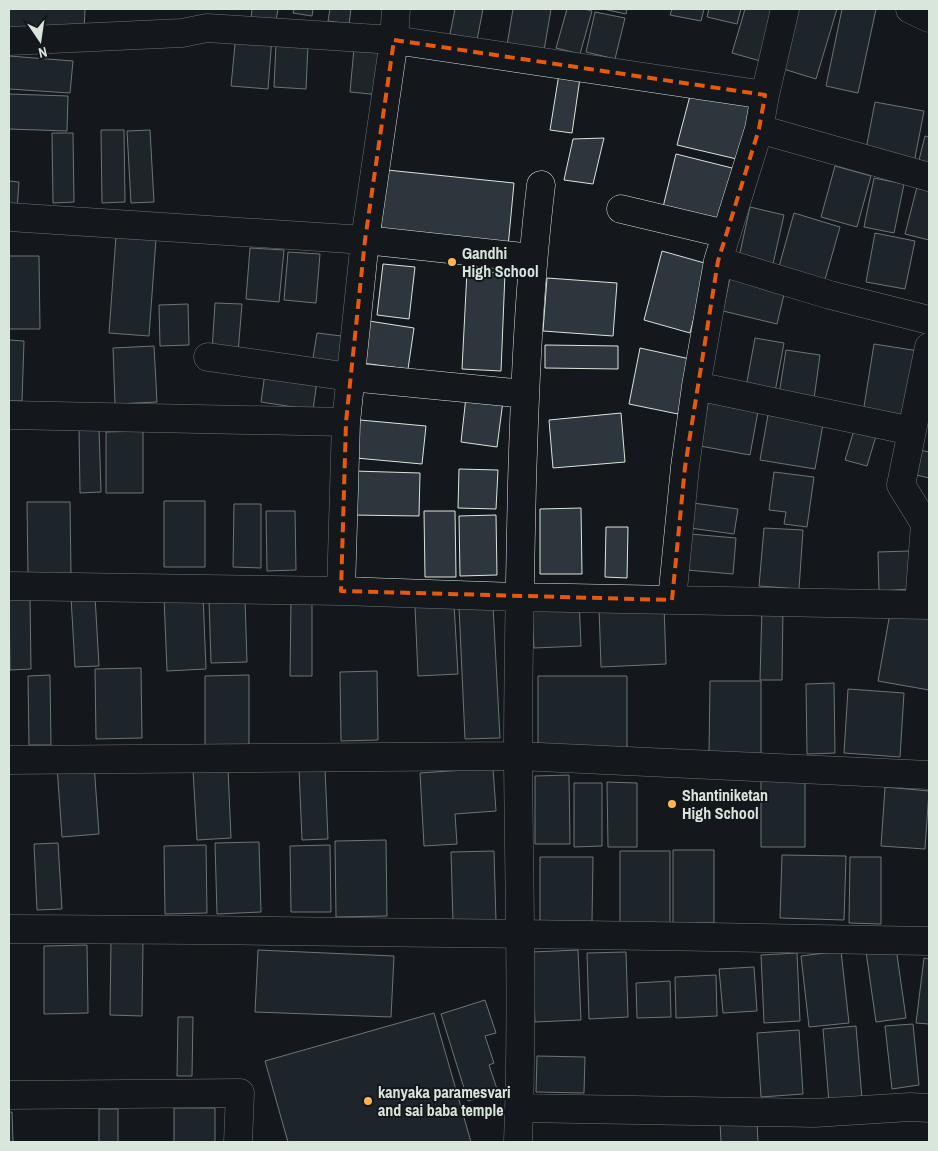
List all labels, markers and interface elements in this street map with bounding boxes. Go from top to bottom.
north arrow [15,15,65,65]
text: N [37,43,49,62]
place label: Gandhi High School [462,242,539,282]
marker: Gandhi High School [446,256,458,268]
place label: Shantiniketan High School [682,784,768,824]
marker: Shantiniketan High School [666,798,678,810]
place label: kanyaka paramesvari and sai baba temple [378,1081,511,1121]
marker: kanyaka paramesvari and sai baba temple [362,1095,374,1107]

